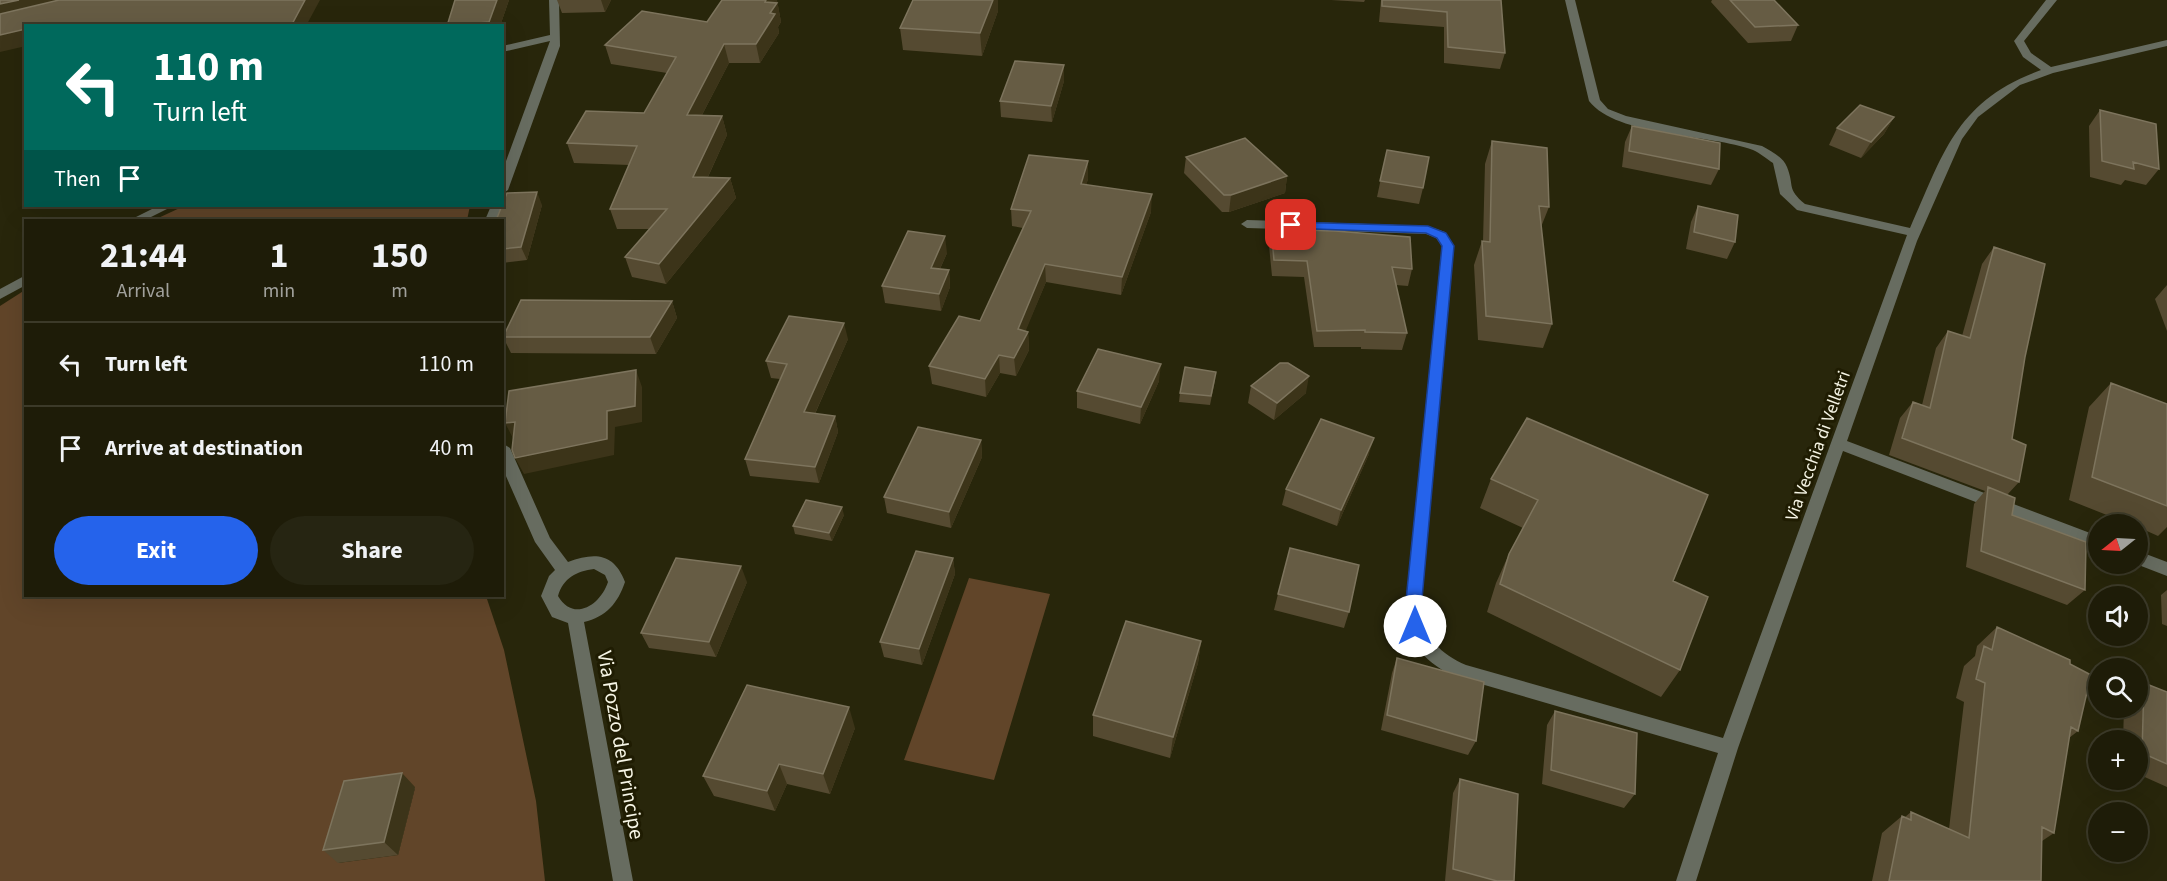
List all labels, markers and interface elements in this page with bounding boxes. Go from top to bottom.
text: 110 m [153,37,264,97]
icon: left [54,48,132,126]
text: Turn left [153,93,247,132]
icon: arrive [113,162,146,195]
text: Then [54,163,101,195]
pin [1265,199,1316,250]
icon: arrive [1274,208,1307,241]
text: 21:44 [100,230,187,281]
text: 1 [269,230,288,281]
text: 150 [371,230,428,281]
text: Arrival [116,277,170,305]
text: min [263,277,295,305]
text: m [391,277,408,305]
icon: left [54,348,87,381]
text: Turn left [105,348,187,380]
text: 110 m [419,348,474,380]
street label: Via Vecchia di Velletri [1779,368,1857,524]
icon: arrive [54,432,87,465]
text: Arrive at destination [105,432,303,464]
text: 40 m [429,432,474,464]
north arrow [2088,514,2148,574]
map controls [2088,514,2148,862]
button: Exit [54,516,258,585]
button: Share [270,516,474,585]
button: sound [2088,586,2148,646]
position arrow [1383,594,1447,658]
street label: Via Pozzo del Principe [590,648,652,842]
button: search [2088,658,2148,718]
button: + [2088,730,2148,790]
button: − [2088,802,2148,862]

